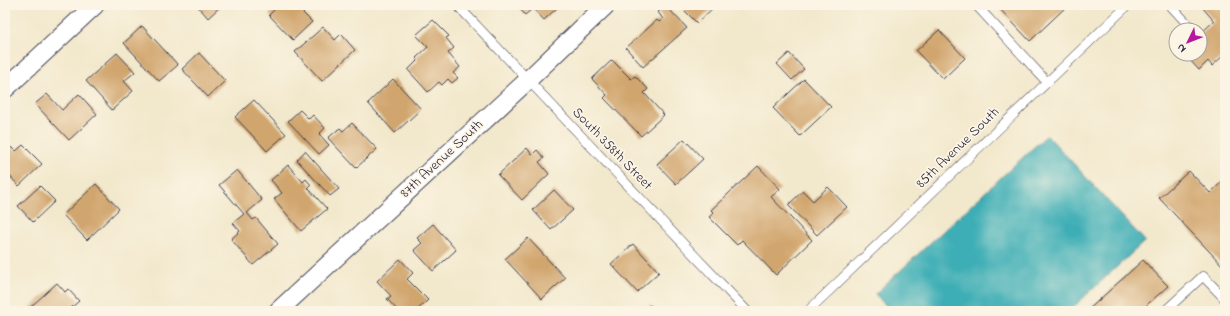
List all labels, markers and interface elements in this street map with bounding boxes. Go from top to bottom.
north arrow [1168,22,1208,62]
text: N [1173,40,1190,56]
street label: South 358th Street [567,103,657,195]
street label: 85th Avenue South [911,103,1005,193]
street label: 87th Avenue South [396,115,488,203]

